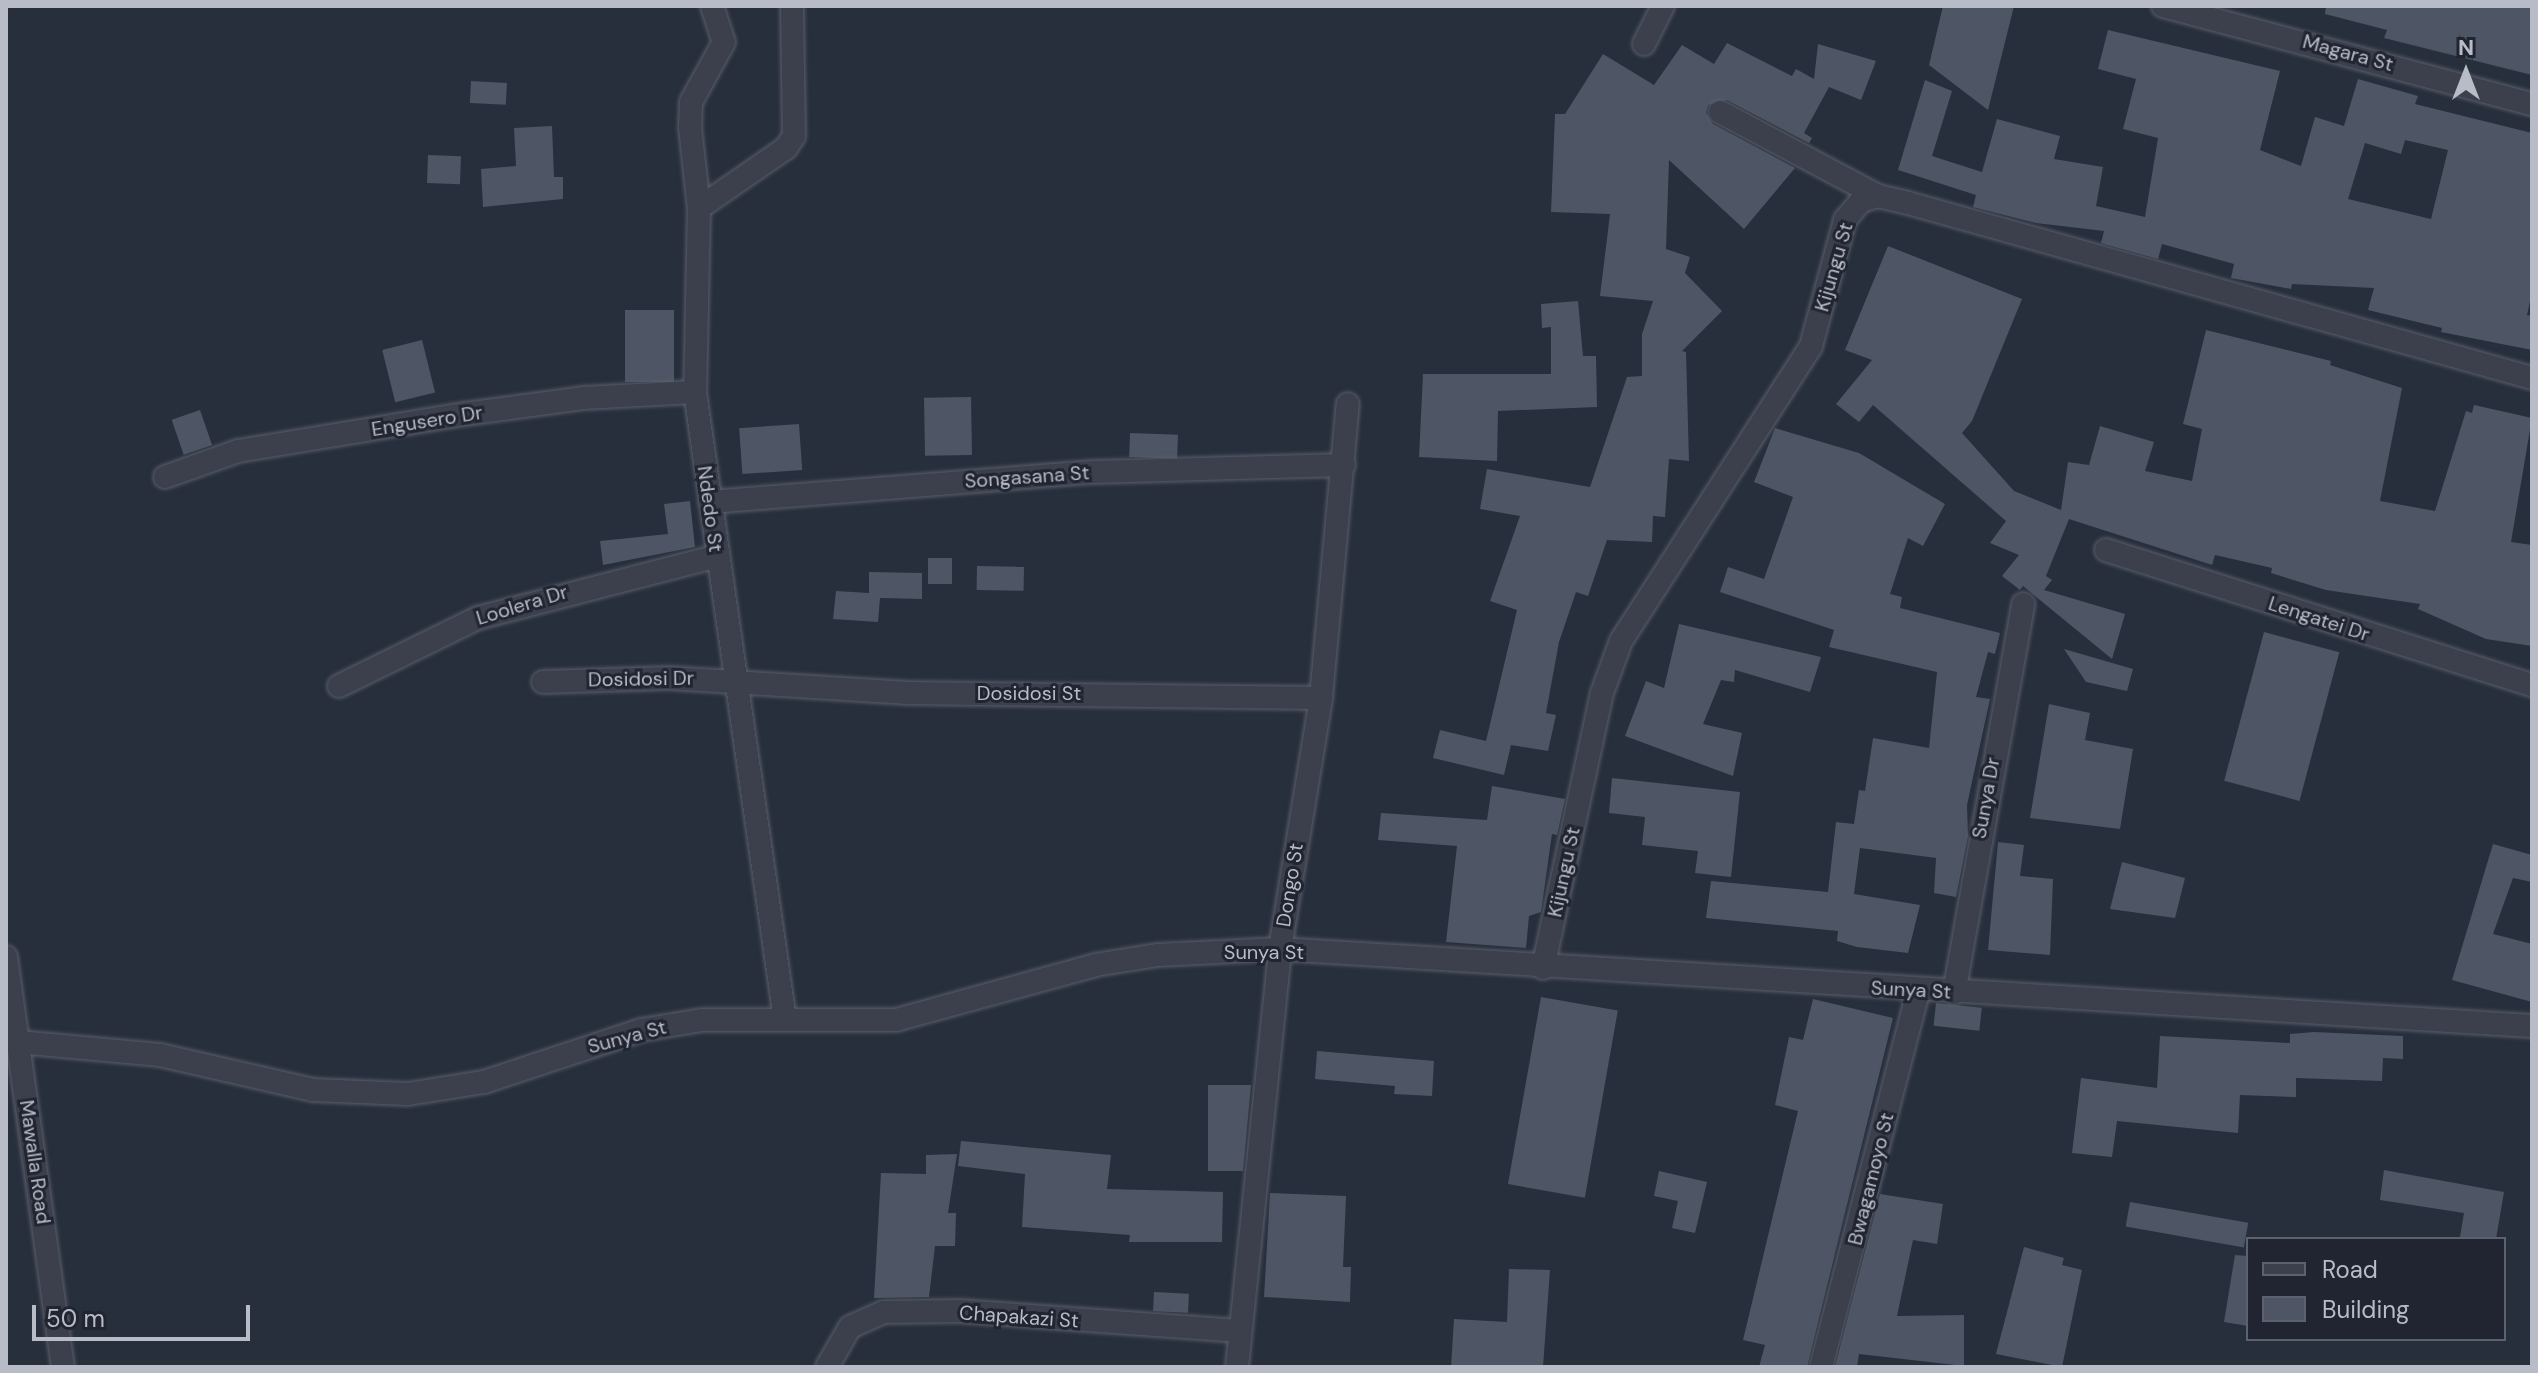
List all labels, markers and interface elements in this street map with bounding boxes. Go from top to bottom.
street label: Magara St [2300,29,2396,77]
north arrow [2426,32,2506,112]
text: N [2458,33,2474,62]
street label: Kijungu St [1810,220,1858,314]
street label: Engusero Dr [370,400,484,442]
street label: Songasana St [964,461,1090,493]
street label: Ndedo St [692,464,728,554]
street label: Loolera Dr [473,580,571,630]
street label: Lengatei Dr [2265,591,2373,647]
street label: Dosidosi Dr [588,666,694,692]
street label: Dosidosi St [977,681,1081,705]
street label: Sunya Dr [1967,755,2005,841]
street label: Kijungu St [1543,825,1585,919]
street label: Dongo St [1272,841,1308,929]
street label: Sunya St [1224,940,1304,964]
street label: Sunya St [1870,976,1952,1004]
street label: Sunya St [585,1015,669,1059]
street label: Mawalla Road [14,1098,56,1226]
street label: Bwagamoyo St [1843,1110,1899,1248]
legend [2246,1237,2506,1341]
text: Road [2322,1254,2378,1285]
scale bar [36,1289,254,1339]
text: Building [2322,1294,2409,1325]
street label: Chapakazi St [958,1301,1080,1333]
text: 50 m [46,1303,105,1334]

